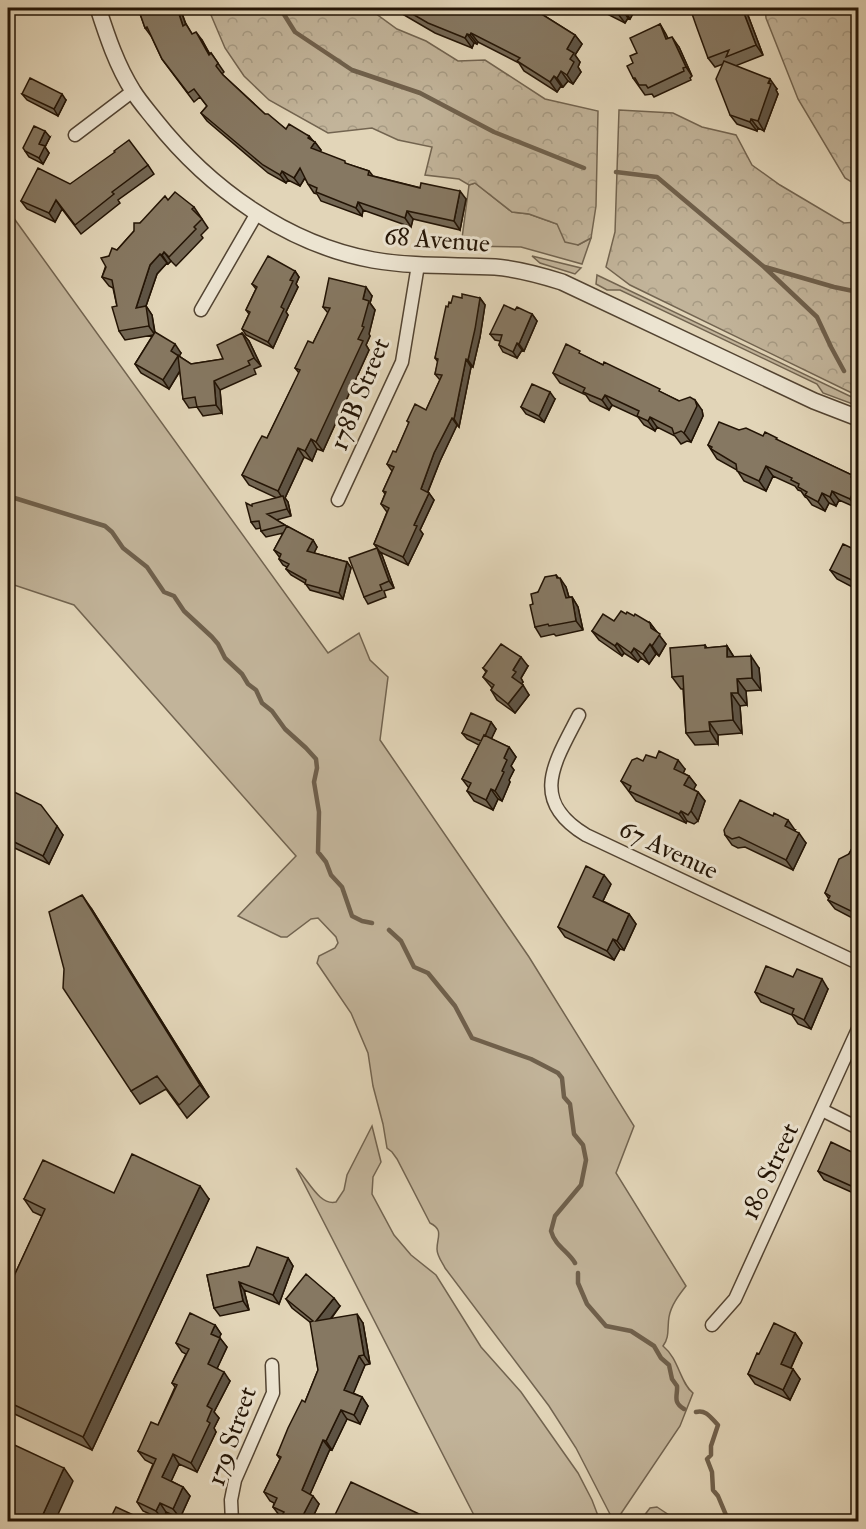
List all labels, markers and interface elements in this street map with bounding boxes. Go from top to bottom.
street label: 68 Avenue [383,220,491,260]
street label: 178B Street [323,333,397,455]
street label: 67 Avenue [614,813,723,887]
street label: 180 Street [734,1118,806,1225]
street label: 179 Street [200,1383,264,1490]

